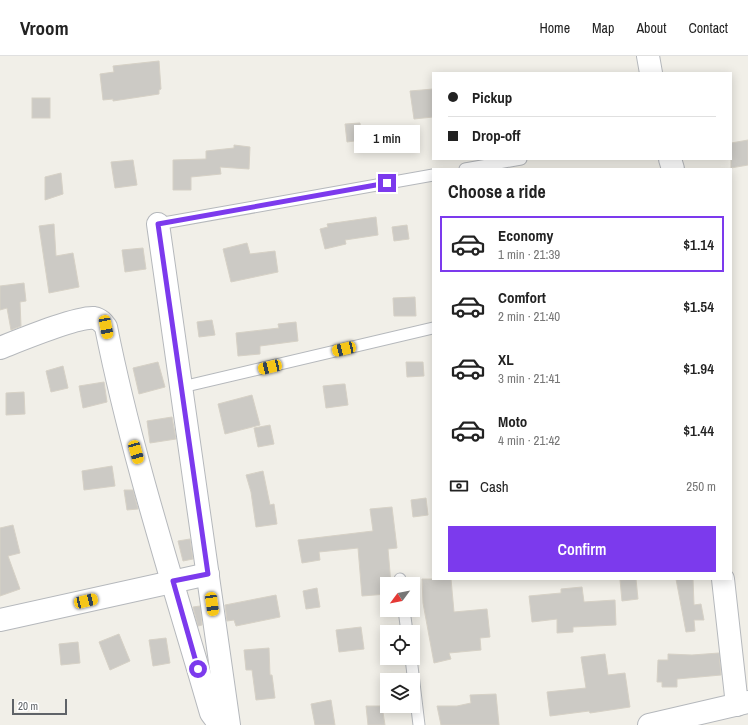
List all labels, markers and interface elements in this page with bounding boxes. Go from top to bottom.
text: Vroom [20,15,69,41]
text: Home [539,19,570,37]
text: Map [592,19,614,37]
text: About [636,19,666,37]
text: Contact [688,19,728,37]
text: Pickup [472,87,512,108]
callout: 1 min [354,125,420,153]
text: Drop-off [472,125,521,146]
text: 1 min [373,130,401,147]
route end [378,174,396,192]
text: Choose a ride [448,179,546,204]
text: Economy [498,225,553,246]
icon: car [450,226,486,262]
text: $1.14 [683,234,714,255]
text: 1 min · 21:39 [498,246,560,263]
text: Comfort [498,287,546,308]
icon: car [450,288,486,324]
text: $1.54 [683,296,714,317]
text: 2 min · 21:40 [498,308,560,325]
car [98,314,114,340]
car [331,340,357,358]
text: XL [498,349,514,370]
icon: car [450,350,486,386]
car [257,358,283,376]
text: $1.94 [683,358,714,379]
text: 3 min · 21:41 [498,370,560,387]
text: Moto [498,411,527,432]
icon: car [450,412,486,448]
text: $1.44 [683,420,714,441]
text: 4 min · 21:42 [498,432,560,449]
car [127,439,145,465]
icon: cash [448,475,470,497]
text: Cash [480,476,509,497]
text: 250 m [686,478,716,495]
button: Confirm [448,526,716,572]
north arrow [380,577,420,617]
map controls [380,577,420,713]
car [204,591,220,617]
car [73,592,99,610]
button: locate [380,625,420,665]
route start [189,660,207,678]
button: layers [380,673,420,713]
scale bar [12,697,67,716]
text: 20 m [18,699,38,713]

